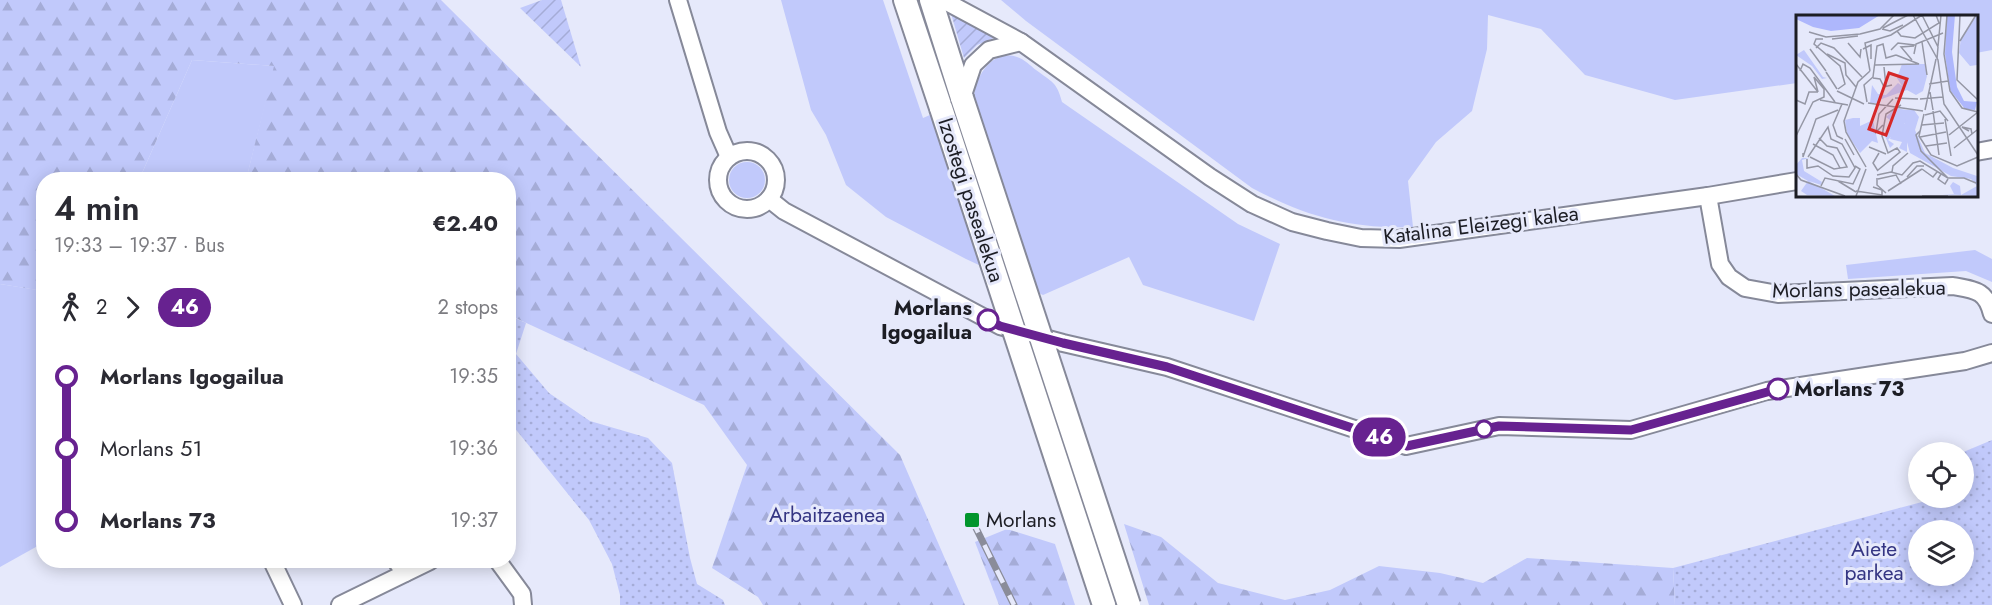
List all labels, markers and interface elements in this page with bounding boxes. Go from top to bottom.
inset map [1796,15,1977,196]
street label: Izostegi pasealekua [930,114,1012,286]
text: 4 min [54,185,140,232]
street label: Katalina Eleizegi kalea [1382,198,1580,252]
text: €2.40 [432,207,498,239]
text: 19:33 – 19:37 · Bus [54,231,225,260]
street label: Morlans pasealekua [1772,272,1946,306]
icon: walk [54,291,87,324]
icon: forward [116,291,149,324]
text: 46 [170,292,199,322]
text: 2 [96,293,107,322]
text: 2 stops [437,293,498,322]
place label: Morlans Igogailua [881,293,972,347]
marker: Morlans Igogailua [977,309,999,331]
text: Morlans Igogailua [100,360,284,392]
text: 19:35 [449,362,498,391]
place label: Morlans 73 [1794,374,1904,404]
marker: Morlans 73 [1767,378,1789,400]
line badge: 46 [1352,418,1406,456]
unlabelled marker [1475,420,1493,438]
text: 46 [1365,422,1393,452]
text: Morlans 51 [100,432,202,464]
text: 19:36 [449,434,498,463]
map controls [1908,442,1974,586]
button: locate [1908,442,1974,508]
park label: Arbaitzaenea [769,500,885,530]
text: Morlans 73 [100,504,216,536]
place label: Morlans [986,505,1056,535]
text: 19:37 [450,506,498,535]
marker: Morlans [963,511,981,529]
button: layers [1908,520,1974,586]
park label: Aiete parkea [1844,534,1904,588]

